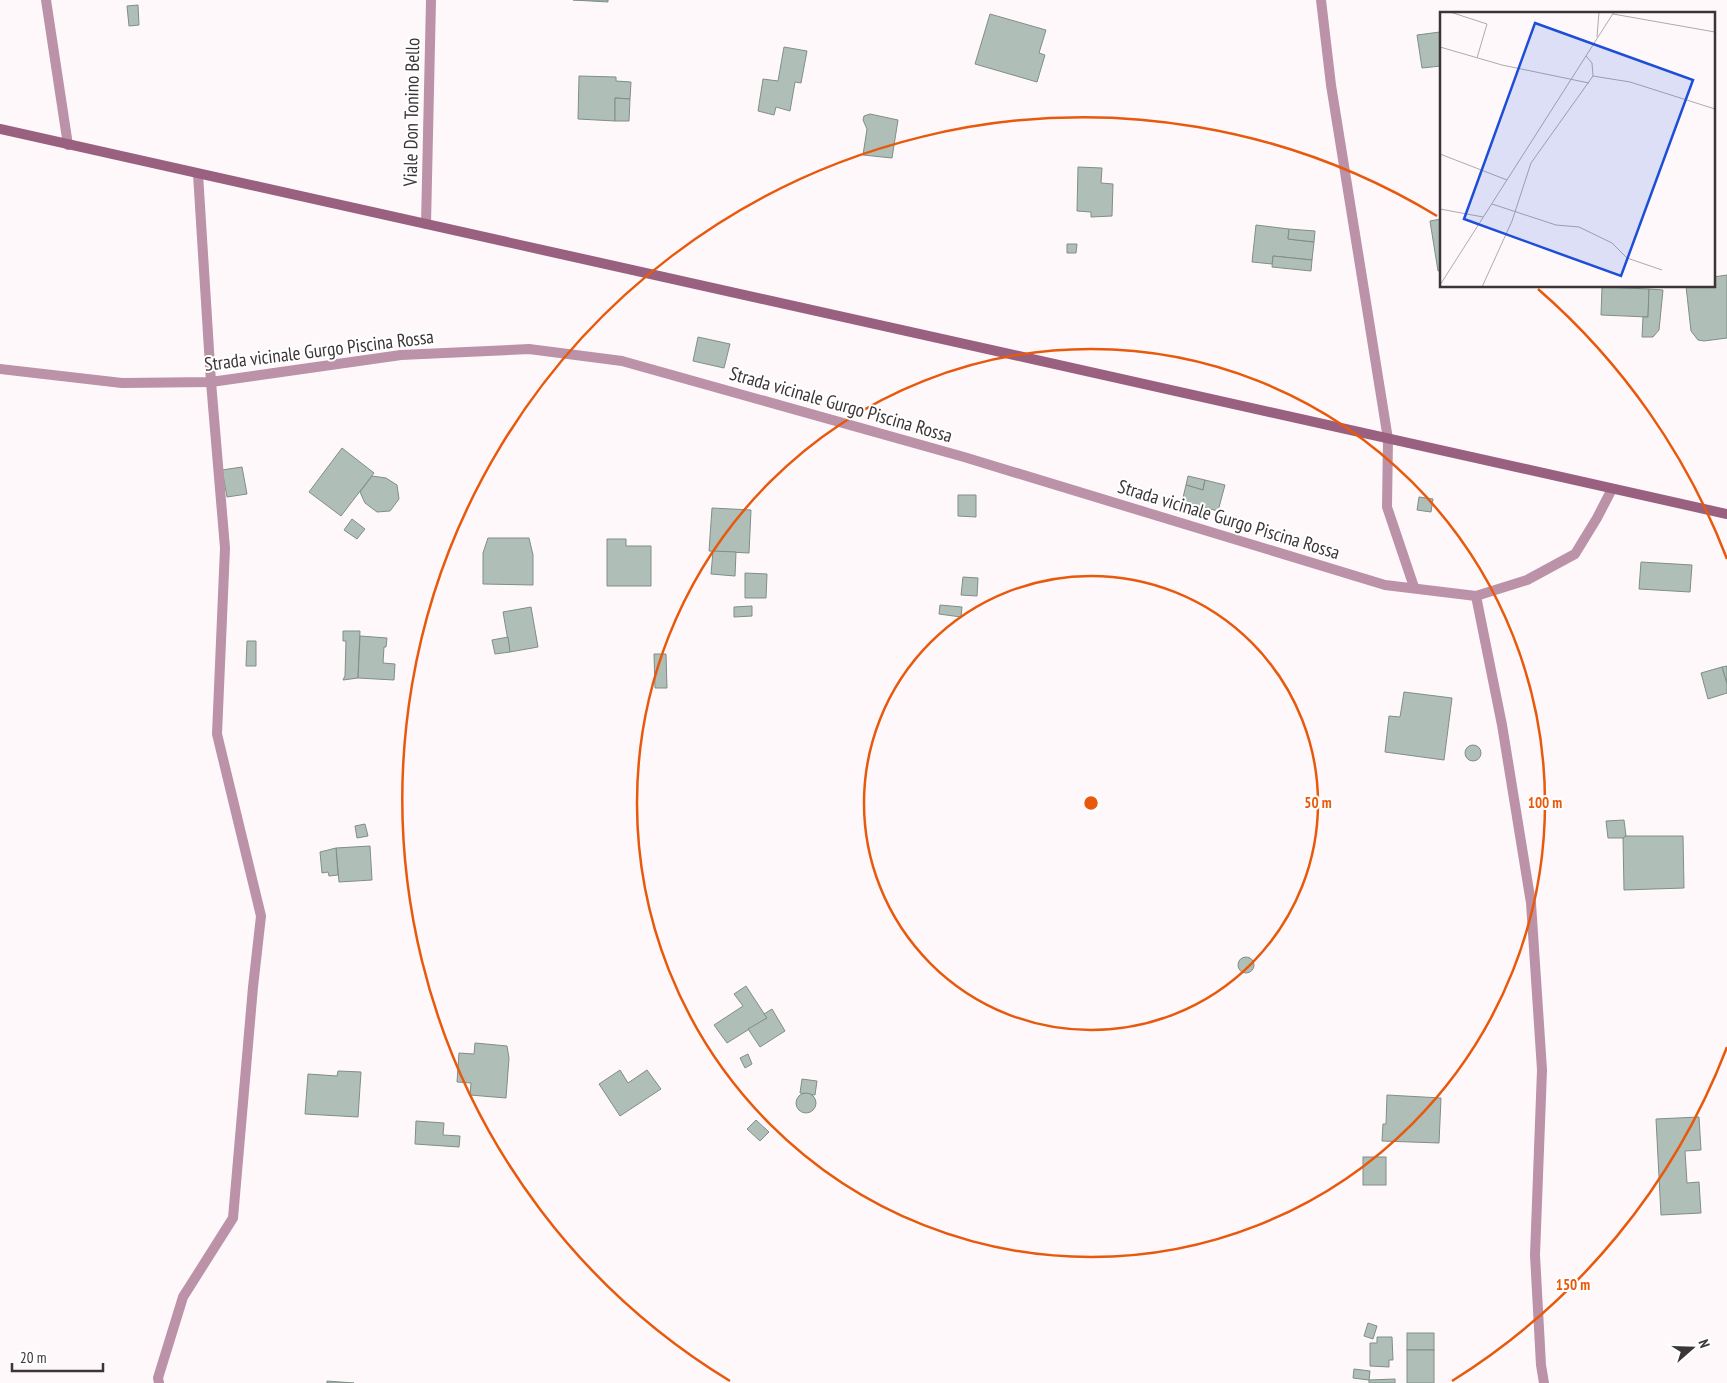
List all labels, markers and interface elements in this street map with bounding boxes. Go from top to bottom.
inset map [1440,12,1714,288]
street label: Viale Don Tonino Bello [398,38,424,187]
street label: Strada vicinale Gurgo Piscina Rossa [203,324,435,376]
street label: Strada vicinale Gurgo Piscina Rossa [727,361,955,447]
street label: Strada vicinale Gurgo Piscina Rossa [1115,474,1343,564]
text: 50 m [1304,793,1332,812]
text: 100 m [1528,793,1562,812]
centre of rings [1082,794,1100,812]
text: 150 m [1556,1275,1590,1294]
north arrow [1667,1323,1717,1373]
text: N [1694,1337,1714,1350]
scale bar [12,1340,104,1372]
text: 20 m [20,1348,46,1367]

